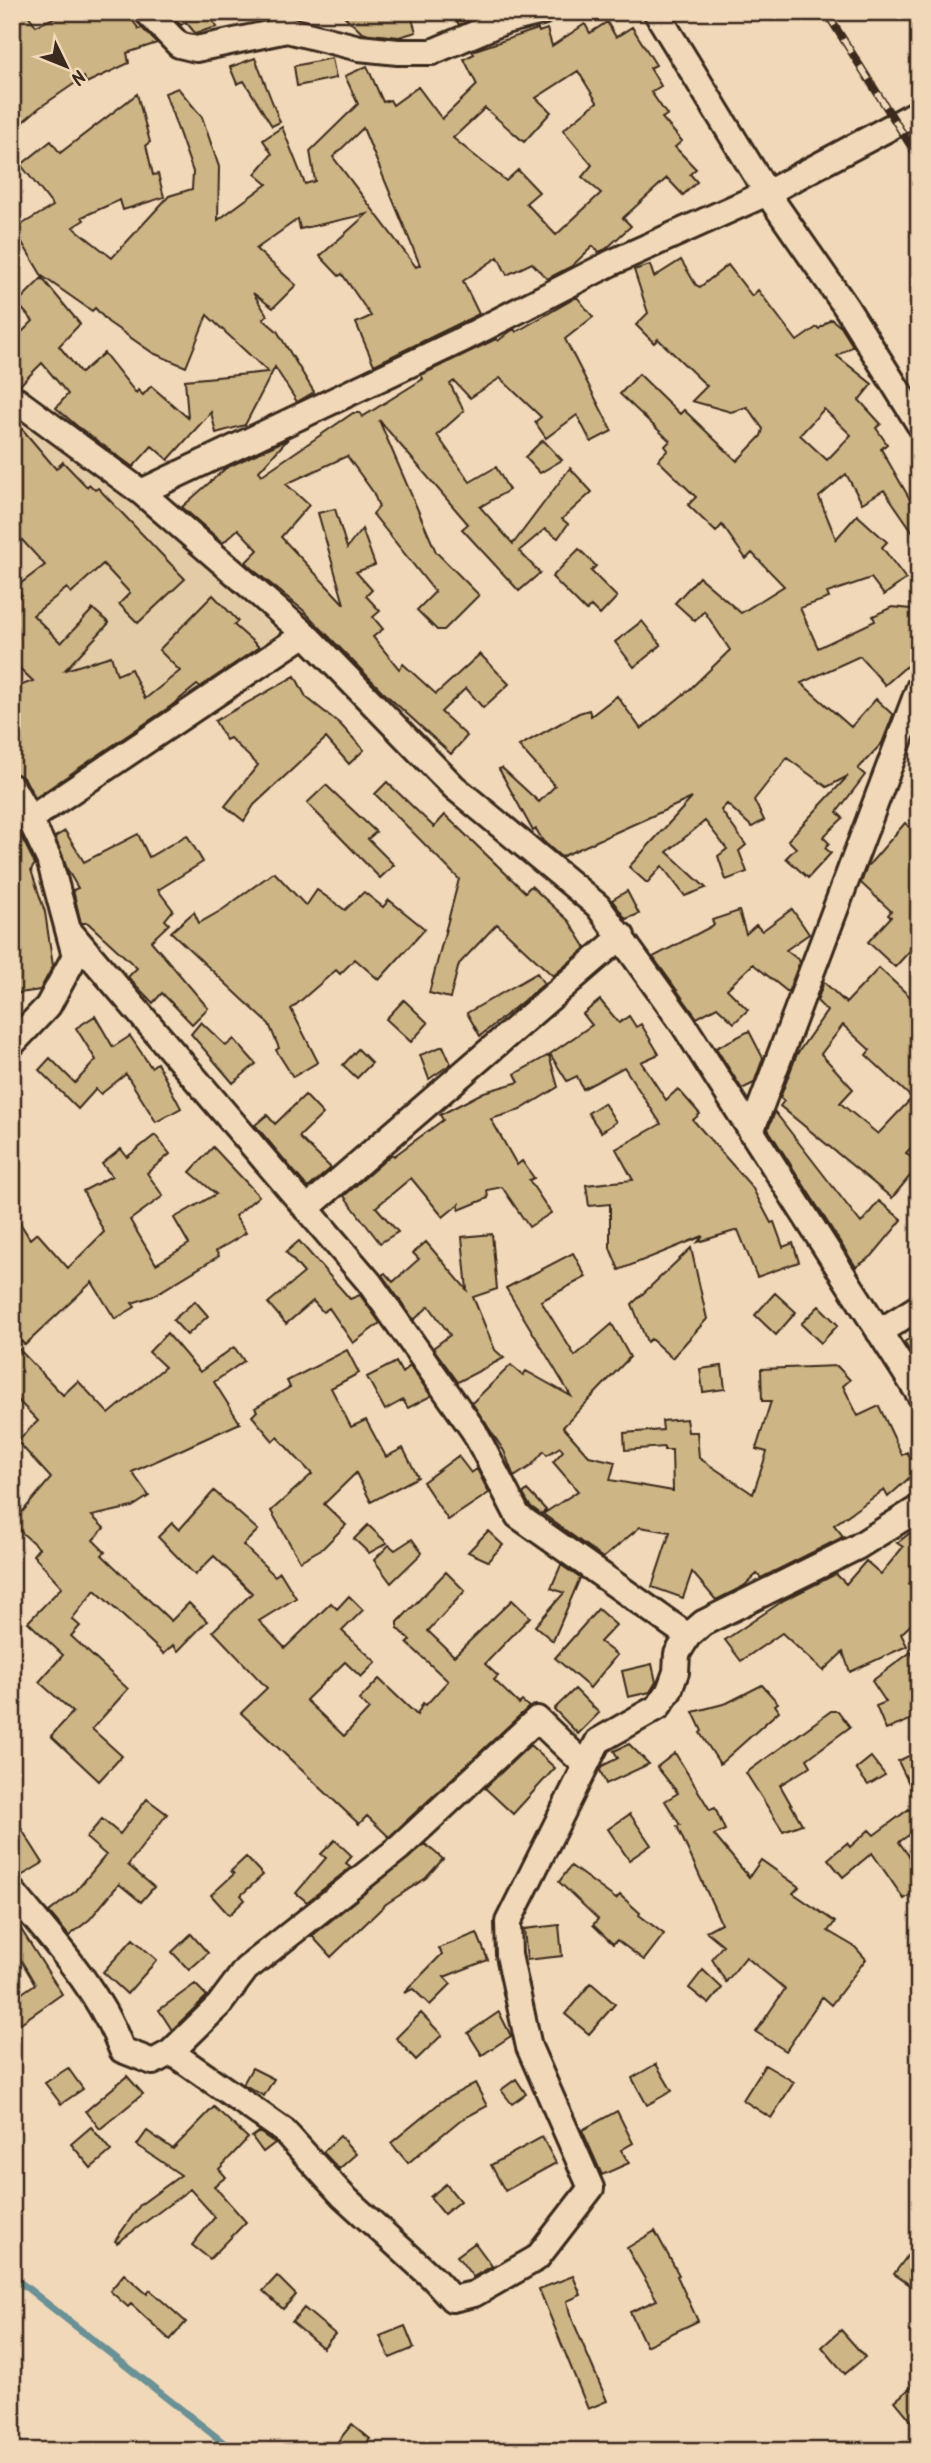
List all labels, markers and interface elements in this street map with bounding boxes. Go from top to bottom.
north arrow [32,32,102,102]
text: N [62,62,92,91]

